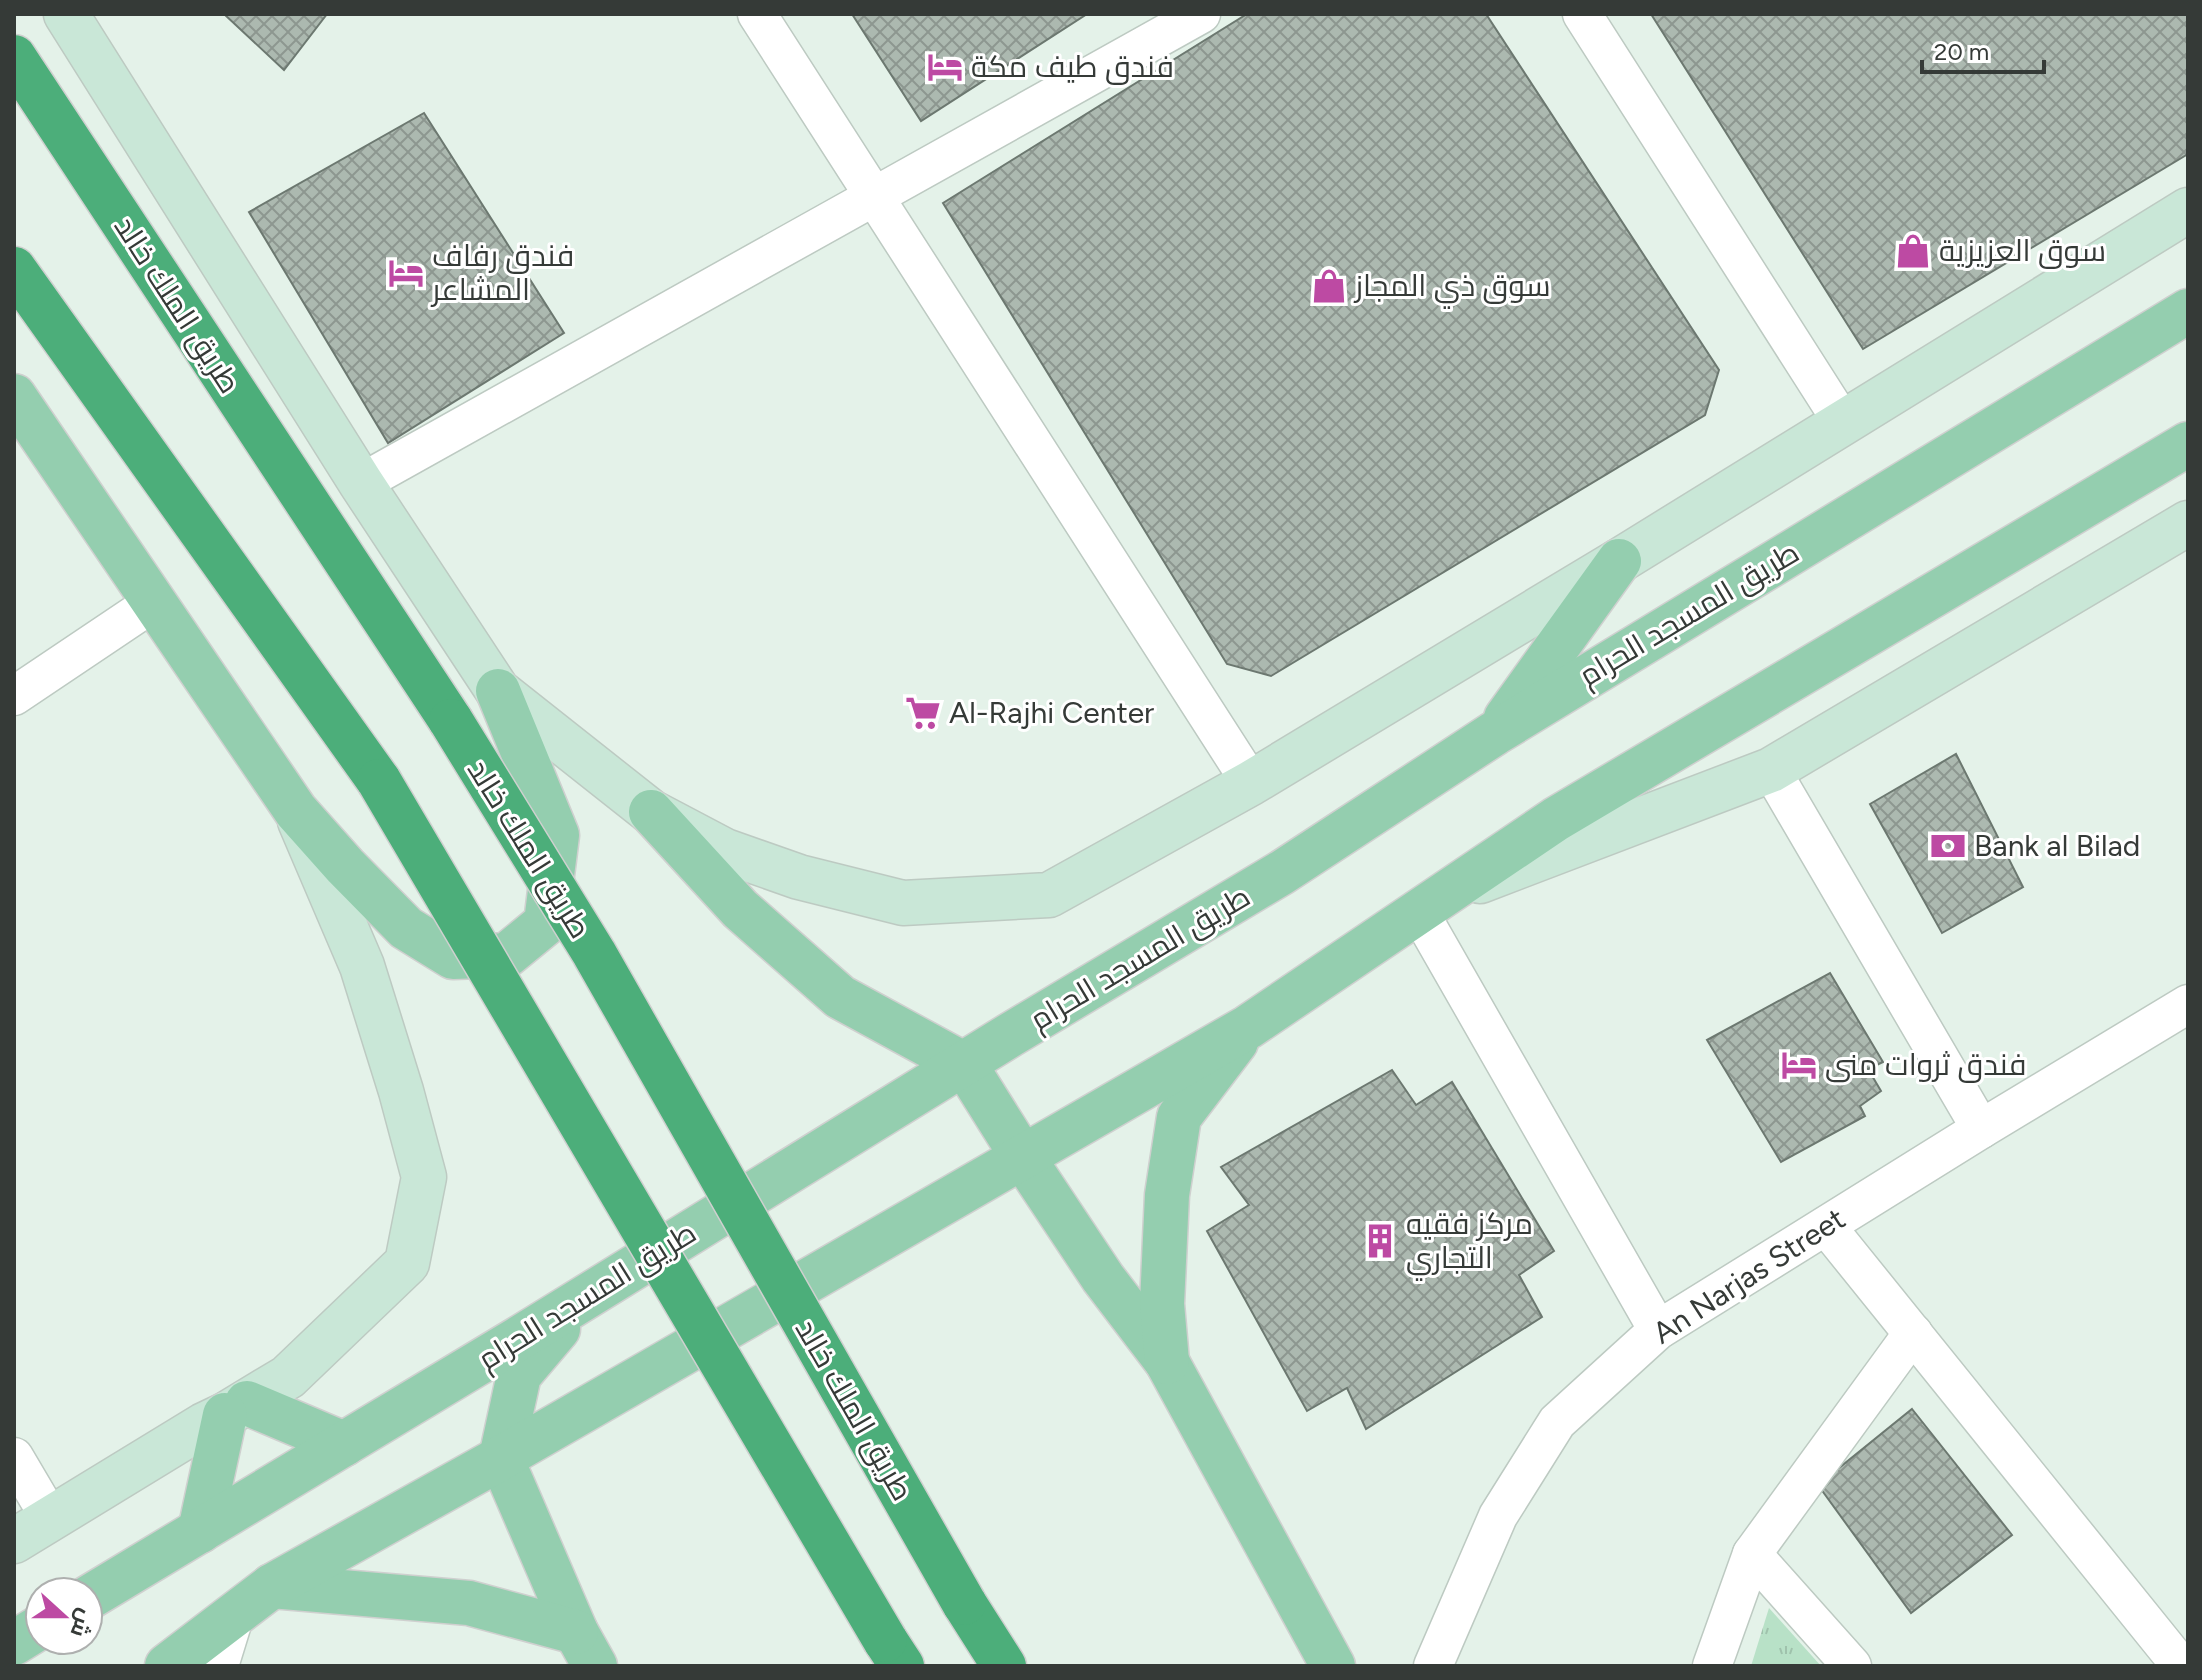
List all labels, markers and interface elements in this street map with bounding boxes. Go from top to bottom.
scale bar [1922,24,2044,74]
text: 20 m [1934,37,1989,66]
hotel icon: فندق طيف مكة [926,48,964,86]
place label: فندق طيف مكة [971,48,1174,85]
street label: طريق الملك خالد [106,209,248,400]
shop icon: سوق العزيزية [1894,232,1932,270]
place label: سوق العزيزية [1939,232,2106,269]
place label: فندق رفاف المشاعر [430,237,574,308]
hotel icon: فندق رفاف المشاعر [387,254,425,292]
shop icon: سوق ذي المجاز [1310,267,1348,305]
place label: سوق ذي المجاز [1353,267,1551,309]
street label: طريق المسجد الحرام [1572,533,1807,696]
supermarket icon: Al-Rajhi Center [904,694,942,732]
place label: Al-Rajhi Center [949,694,1154,731]
street label: طريق الملك خالد [460,753,599,945]
bank icon: Bank al Bilad [1929,827,1967,865]
place label: Bank al Bilad [1974,827,2140,864]
street label: طريق المسجد الحرام [1023,877,1258,1040]
hotel icon: فندق ثروات منى [1780,1046,1818,1084]
place label: فندق ثروات منى [1825,1046,2027,1083]
street label: An Narjas Street [1646,1200,1852,1352]
place label: مركز فقيه التجاري [1406,1205,1533,1281]
street label: طريق المسجد الحرام [471,1214,704,1379]
building icon: مركز فقيه التجاري [1361,1222,1399,1260]
street label: طريق الملك خالد [788,1312,921,1507]
north arrow [24,1576,104,1656]
text: ش [65,1605,100,1641]

